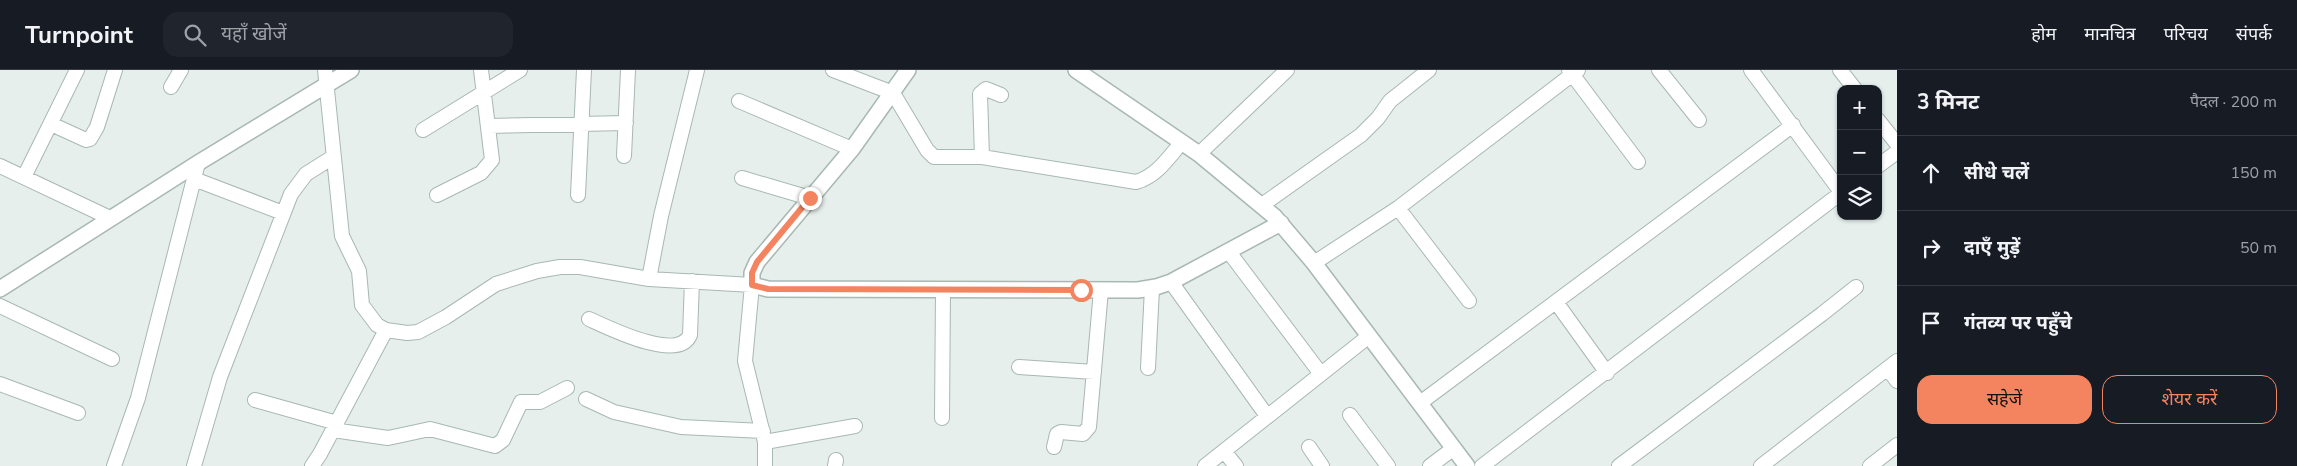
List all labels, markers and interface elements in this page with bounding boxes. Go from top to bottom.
search box [163,12,513,57]
text: Turnpoint [25,19,133,51]
icon: search [181,21,209,49]
text: यहाँ खोजें [221,21,287,47]
text: होम [2031,22,2056,46]
text: मानचित्र [2084,22,2136,46]
text: परिचय [2164,22,2208,46]
text: संपर्क [2236,22,2272,46]
map controls [1837,85,1882,220]
button: + [1837,85,1882,130]
text: 3 मिनट [1917,88,1979,116]
text: पैदल · 200 m [2190,91,2277,113]
button: − [1837,130,1882,175]
icon: ahead [1917,159,1945,187]
text: सीधे चलें [1964,160,2029,186]
text: 150 m [2230,162,2277,184]
button: layers [1837,175,1882,220]
route end [799,187,822,210]
icon: right [1917,234,1945,262]
text: दाएँ मुड़ें [1964,235,2020,261]
text: 50 m [2240,237,2277,259]
route start [1070,279,1093,302]
icon: arrive [1917,309,1945,337]
text: गंतव्य पर पहुँचे [1964,310,2072,336]
button: सहेजें [1917,375,2092,424]
button: शेयर करें [2102,375,2277,424]

